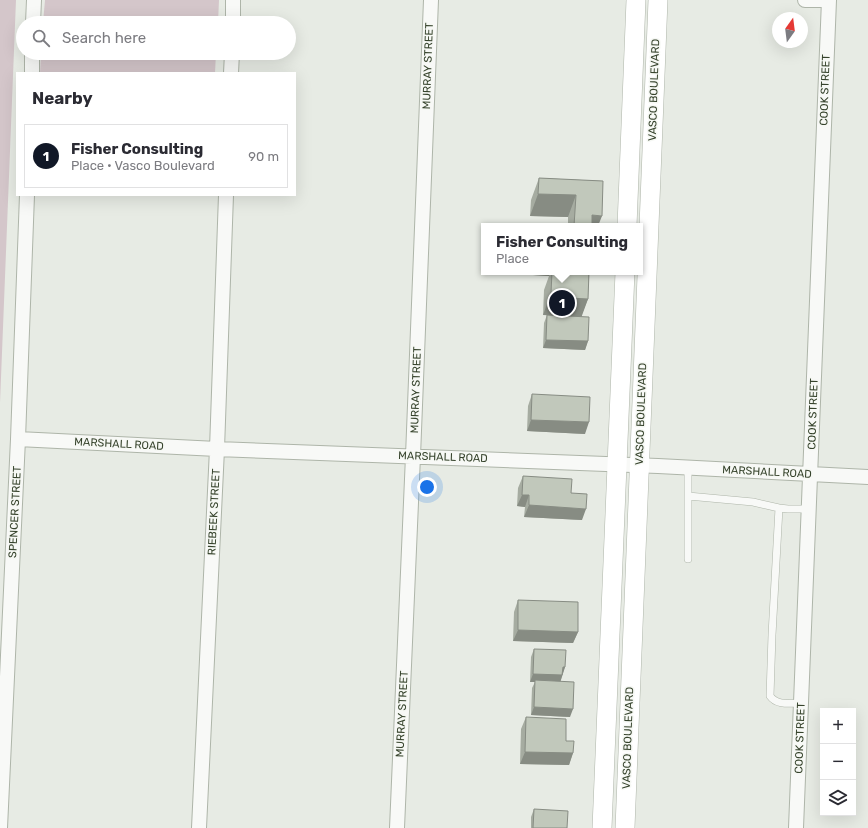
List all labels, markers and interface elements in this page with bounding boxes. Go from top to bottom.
north arrow [772,12,808,48]
search box [16,16,296,60]
street label: MURRAY STREET [420,22,436,110]
icon: search [30,27,52,49]
text: Search here [62,29,146,47]
street label: VASCO BOULEVARD [646,39,662,141]
street label: COOK STREET [817,53,833,126]
text: Nearby [32,88,93,108]
text: Fisher Consulting [71,140,203,158]
text: 1 [43,149,49,164]
text: 90 m [248,149,279,164]
text: Place · Vasco Boulevard [71,158,215,173]
popup [481,223,643,275]
text: Fisher Consulting [496,233,628,251]
text: Place [496,251,529,266]
pin: 1 [549,288,575,318]
street label: MURRAY STREET [408,346,424,434]
street label: VASCO BOULEVARD [633,363,649,465]
street label: COOK STREET [805,377,821,450]
street label: MARSHALL ROAD [74,435,164,453]
street label: MARSHALL ROAD [398,449,488,465]
street label: MARSHALL ROAD [722,463,812,481]
street label: SPENCER STREET [6,465,24,558]
street label: RIEBEEK STREET [205,468,223,556]
your location [417,477,437,497]
street label: MURRAY STREET [393,670,411,758]
street label: VASCO BOULEVARD [620,687,636,789]
street label: COOK STREET [792,701,808,774]
map controls [820,708,856,816]
button: + [820,708,856,744]
button: − [820,744,856,780]
button: layers [820,780,856,816]

